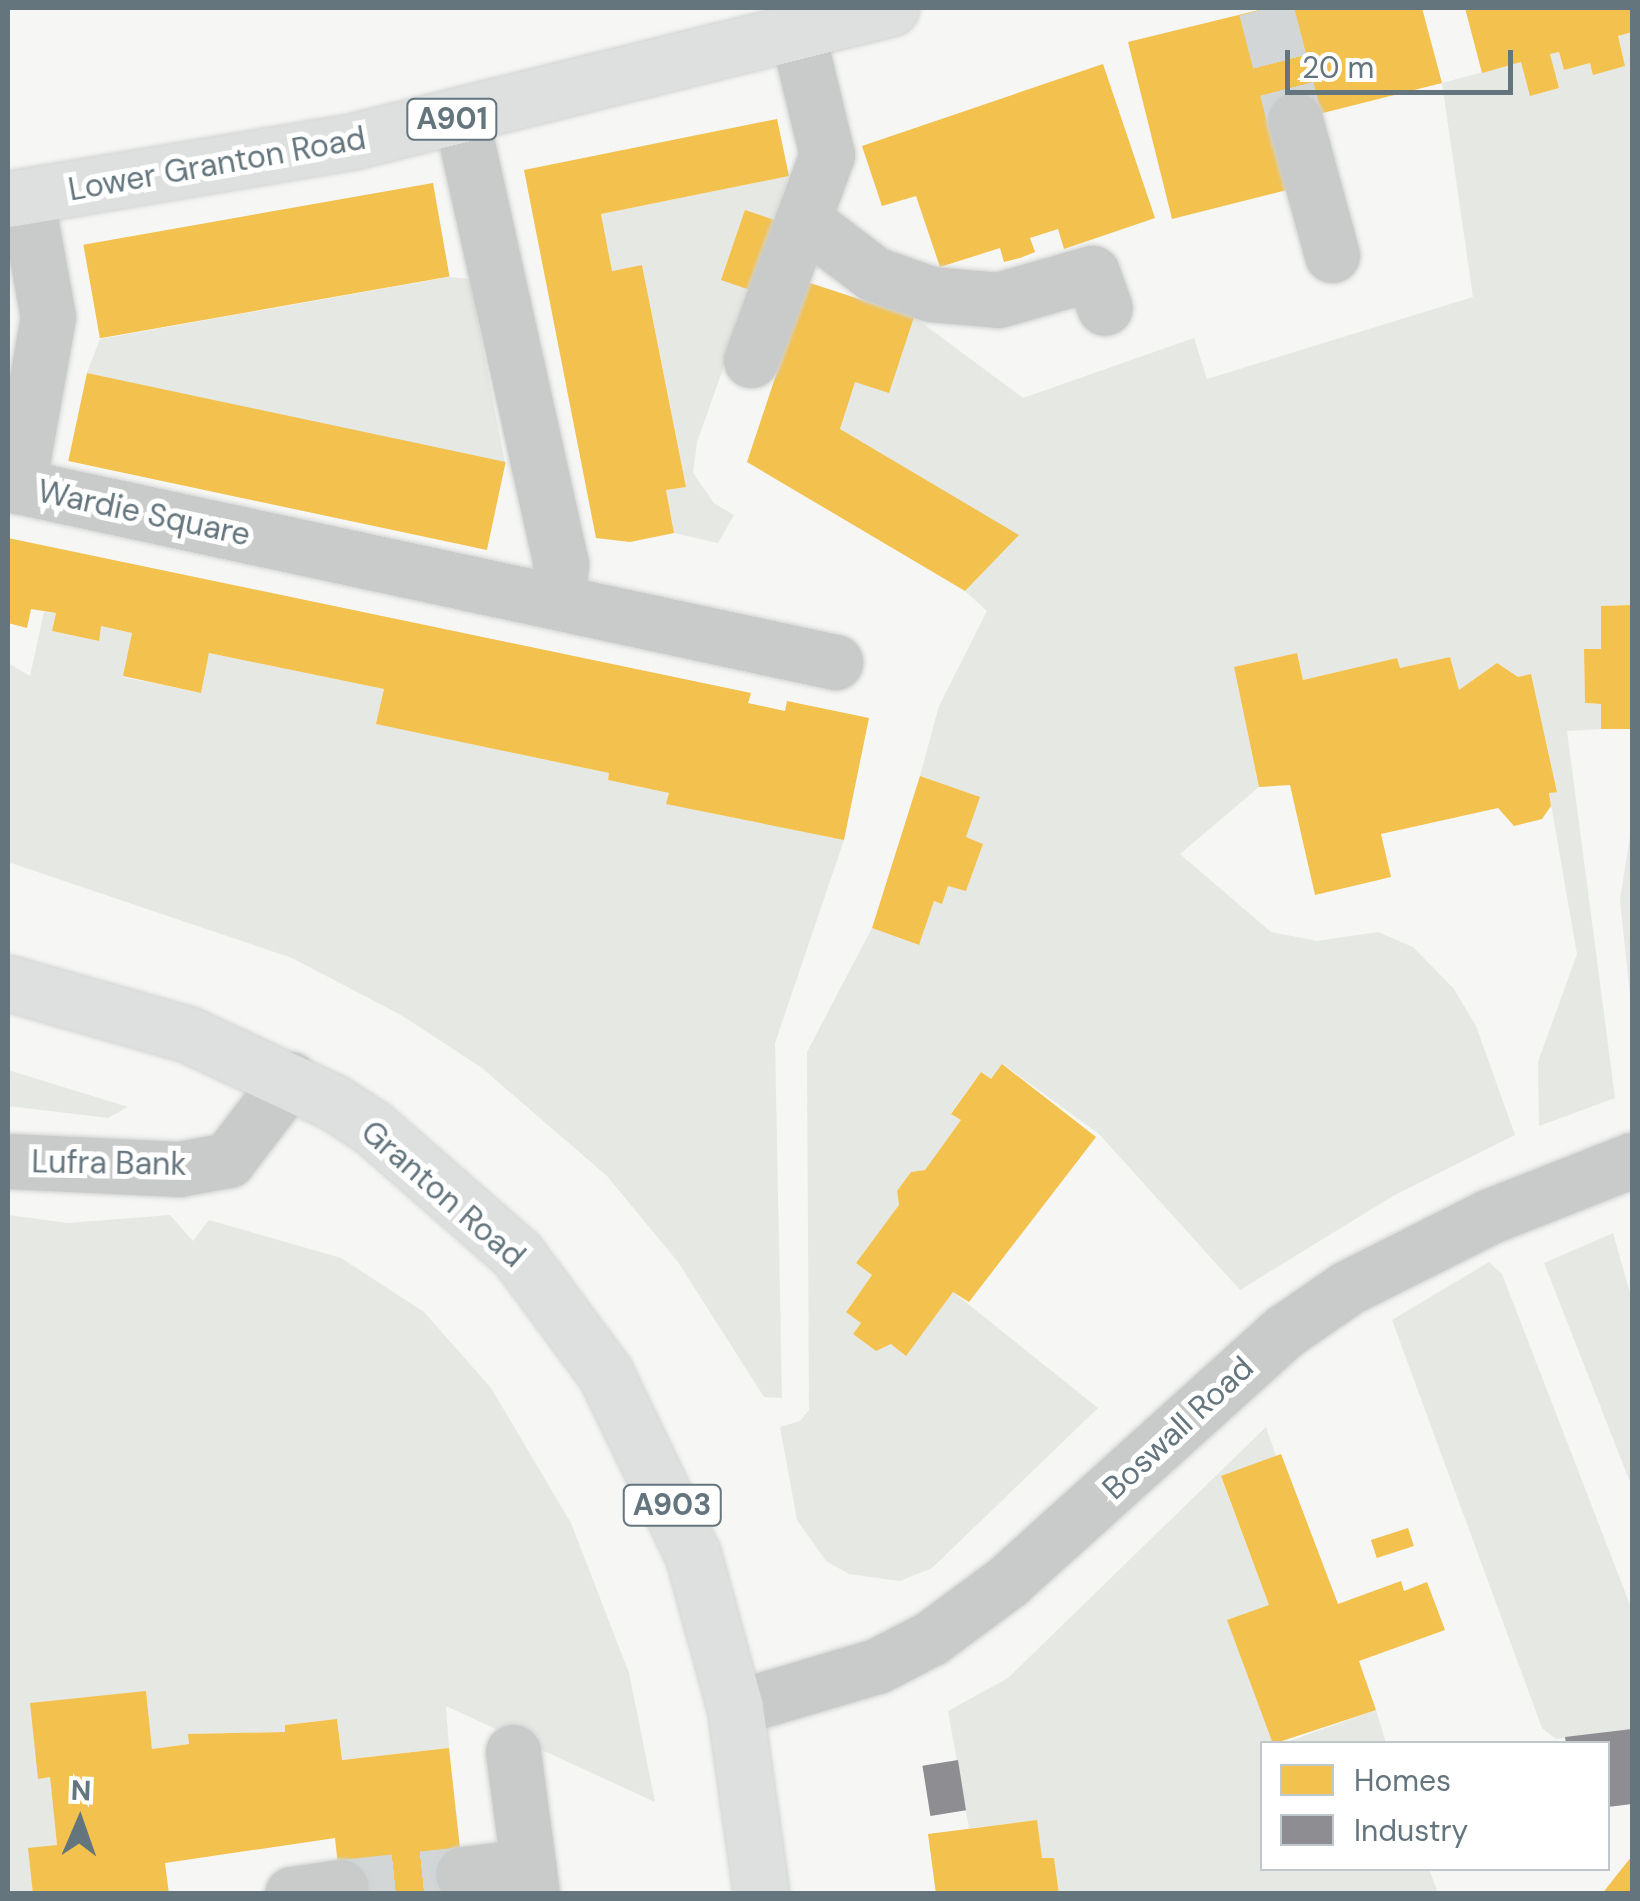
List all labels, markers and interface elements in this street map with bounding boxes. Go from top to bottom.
scale bar [1290,30,1518,92]
text: 20 m [1302,48,1374,87]
road number: A901 [404,94,500,144]
street label: Lower Granton Road [65,119,369,209]
street label: Wardie Square [34,472,254,554]
street label: Granton Road [353,1112,533,1276]
street label: Lufra Bank [31,1142,187,1184]
street label: Boswall Road [1095,1348,1261,1508]
road number: A903 [622,1480,722,1530]
legend [1260,1741,1610,1871]
text: Homes [1354,1761,1451,1800]
north arrow [30,1771,130,1871]
text: N [70,1772,92,1809]
text: Industry [1354,1811,1468,1850]

